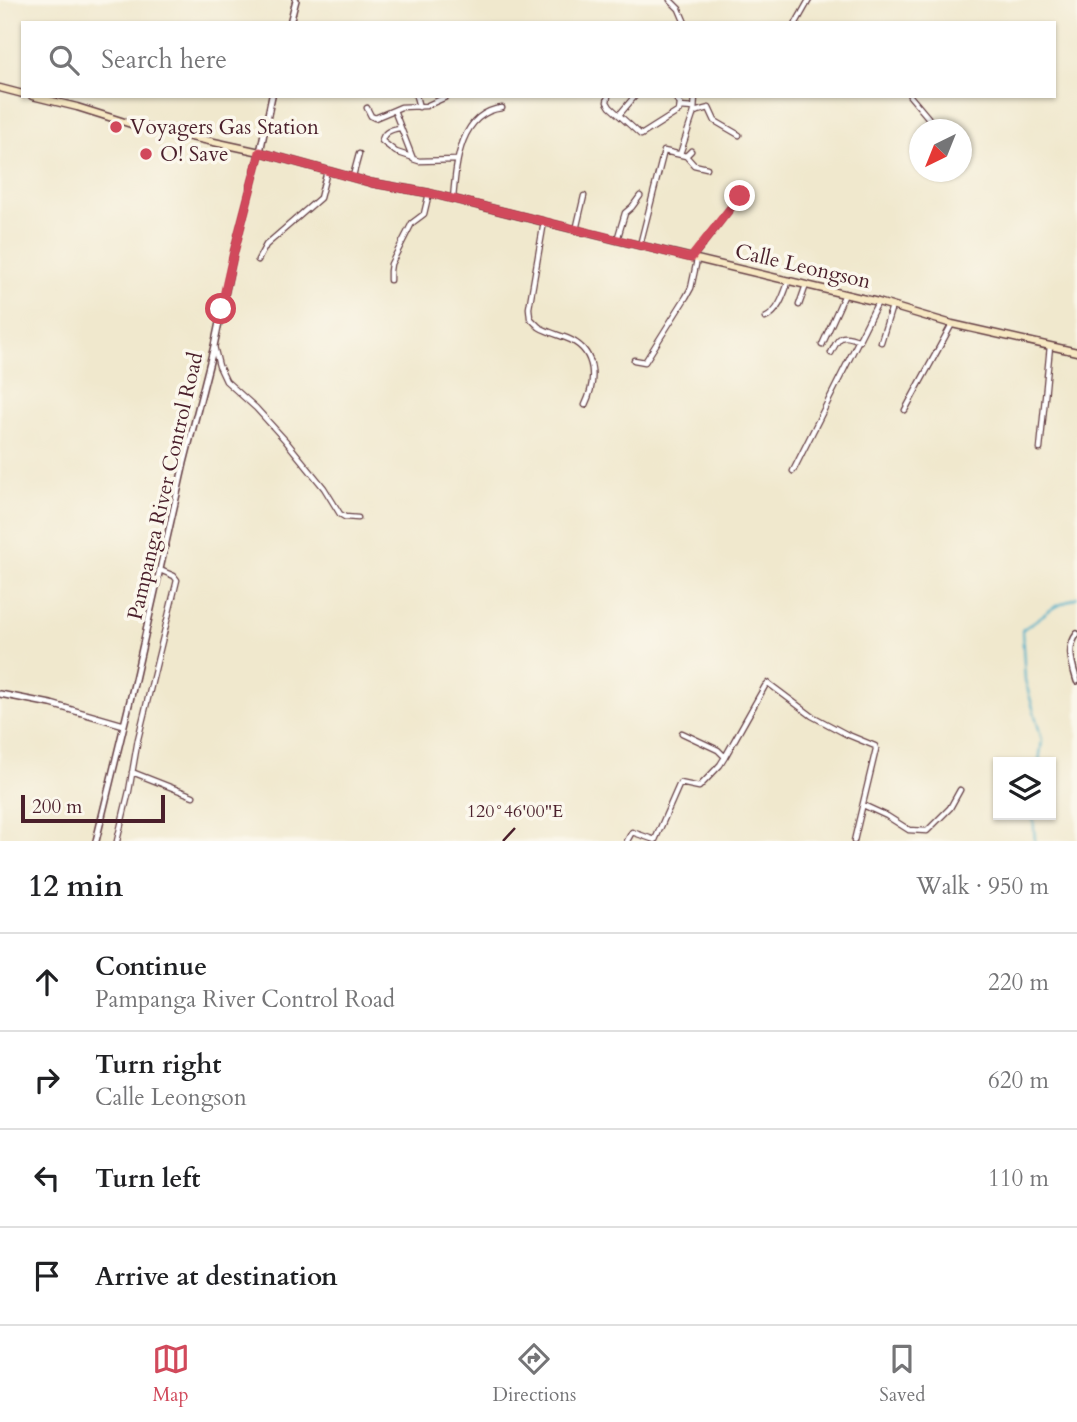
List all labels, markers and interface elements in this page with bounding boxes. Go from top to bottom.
search box [21,21,1056,98]
icon: search [45,41,83,79]
text: Search here [101,42,227,77]
place label: Voyagers Gas Station [130,113,319,142]
marker: Voyagers Gas Station [108,119,124,135]
north arrow [909,119,972,182]
place label: O! Save [160,140,229,169]
marker: O! Save [138,146,154,162]
route end [724,180,755,211]
street label: Calle Leongson [732,237,874,296]
route start [205,293,236,324]
street label: Pampanga River Control Road [121,349,210,623]
map controls [993,757,1056,820]
button: layers [993,757,1056,820]
scale bar [21,792,164,824]
text: 200 m [32,794,82,820]
text: 120°46'00"E [467,799,563,824]
text: 12 min [28,866,123,907]
text: Walk · 950 m [916,871,1049,902]
text: Continue [95,949,207,984]
icon: ahead [28,963,66,1001]
text: 220 m [988,967,1049,998]
text: Pampanga River Control Road [95,984,395,1015]
text: Turn right [95,1047,222,1082]
icon: right [28,1061,66,1099]
text: 620 m [988,1065,1049,1096]
text: Calle Leongson [95,1082,247,1113]
icon: left [28,1159,66,1197]
text: Turn left [95,1161,200,1196]
text: 110 m [988,1163,1049,1194]
icon: arrive [28,1257,66,1295]
text: Arrive at destination [95,1259,338,1294]
tab: Map [152,1340,190,1408]
tab: Directions [493,1340,576,1408]
tab: Saved [879,1340,925,1408]

